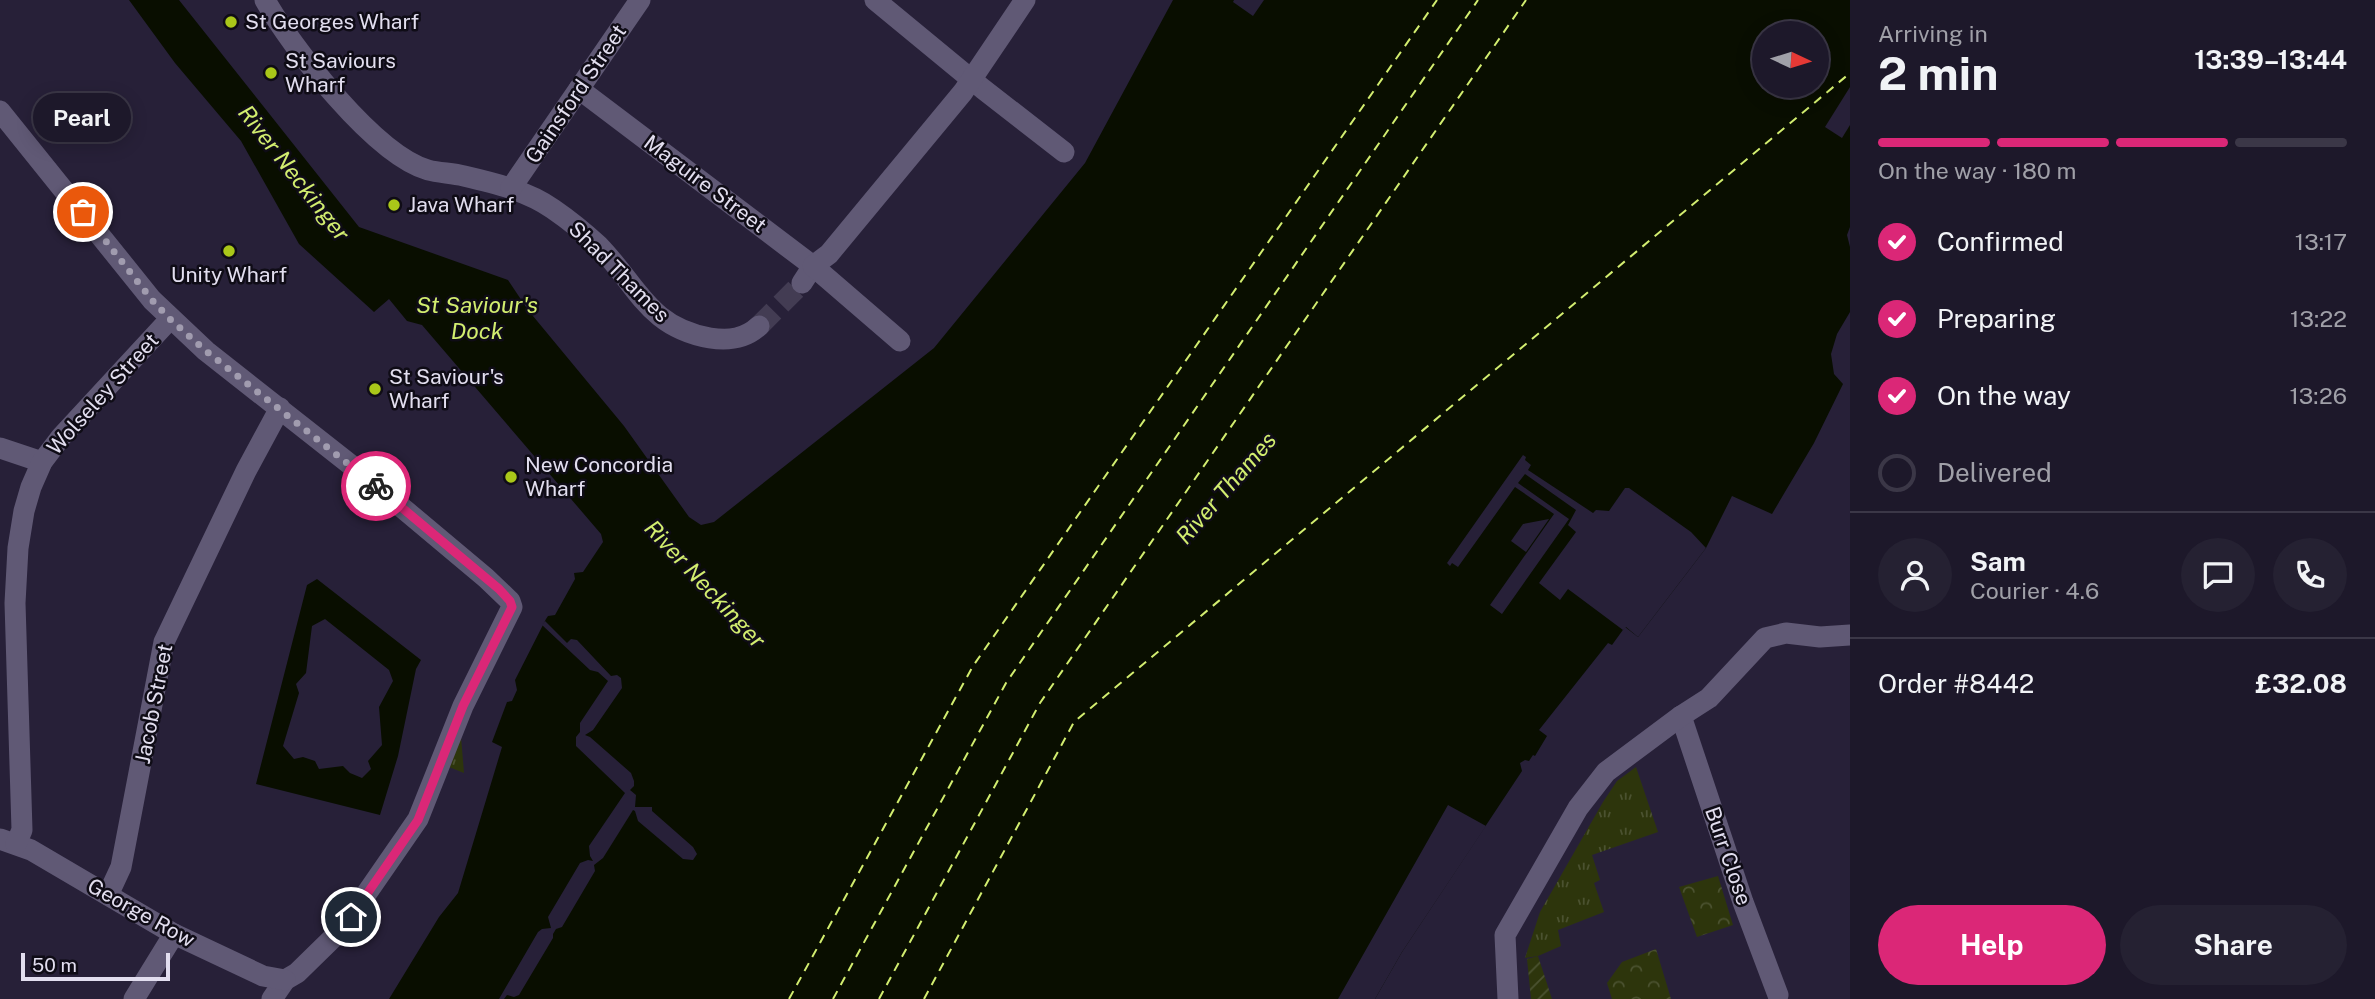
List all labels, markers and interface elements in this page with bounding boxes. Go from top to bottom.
place label: St Georges Wharf [245,9,419,34]
marker: St Georges Wharf [223,14,239,30]
street label: Gainsford Street [520,20,631,168]
text: Arriving in [1878,20,1988,47]
north arrow [1752,21,1829,98]
map controls [1752,21,1829,98]
text: 13:39–13:44 [2194,44,2347,75]
text: 2 min [1878,46,1998,100]
place label: St Saviours Wharf [285,48,396,97]
marker: St Saviours Wharf [263,65,279,81]
callout: Pearl [34,93,132,142]
water label: River Neckinger [233,99,356,246]
text: Pearl [53,104,111,131]
street label: Maguire Street [639,129,771,238]
text: On the way · 180 m [1878,157,2076,184]
pin [53,182,113,242]
place label: Java Wharf [408,192,514,217]
icon: bag [64,193,102,231]
marker: Java Wharf [386,197,402,213]
street label: Shad Thames [564,216,675,327]
icon: check [1878,223,1916,261]
text: Confirmed [1937,226,2064,257]
text: 13:17 [2295,228,2347,255]
marker: Unity Wharf [221,243,237,259]
place label: Unity Wharf [171,262,287,287]
water label: St Saviour's Dock [416,291,538,344]
icon: check [1878,300,1916,338]
text: Preparing [1937,303,2056,334]
text: 13:22 [2290,305,2347,332]
street label: Wolseley Street [42,328,164,460]
place label: St Saviour's Wharf [389,364,504,413]
icon: check [1878,377,1916,415]
text: On the way [1937,380,2071,411]
marker: St Saviour's Wharf [367,381,383,397]
text: 13:26 [2289,382,2347,409]
water label: River Thames [1170,426,1281,549]
courier [341,451,411,521]
place label: New Concordia Wharf [525,452,673,501]
text: Delivered [1937,457,2052,488]
icon: bike [357,467,395,505]
marker: New Concordia Wharf [503,469,519,485]
water label: River Neckinger [639,514,772,653]
button: person [1878,538,1952,612]
button: chat [2181,538,2255,612]
button: phone [2273,538,2347,612]
text: Sam [1970,546,2026,577]
text: Courier · 4.6 [1970,577,2099,604]
street label: Jacob Street [130,642,177,766]
text: Order #8442 [1878,668,2034,699]
text: £32.08 [2255,668,2347,699]
street label: Burr Close [1700,803,1757,908]
street label: George Row [83,873,199,952]
pin [321,887,381,947]
icon: home [332,898,370,936]
button: Help [1878,905,2106,985]
button: Share [2120,905,2347,985]
scale bar [21,950,170,982]
text: 50 m [32,954,77,976]

